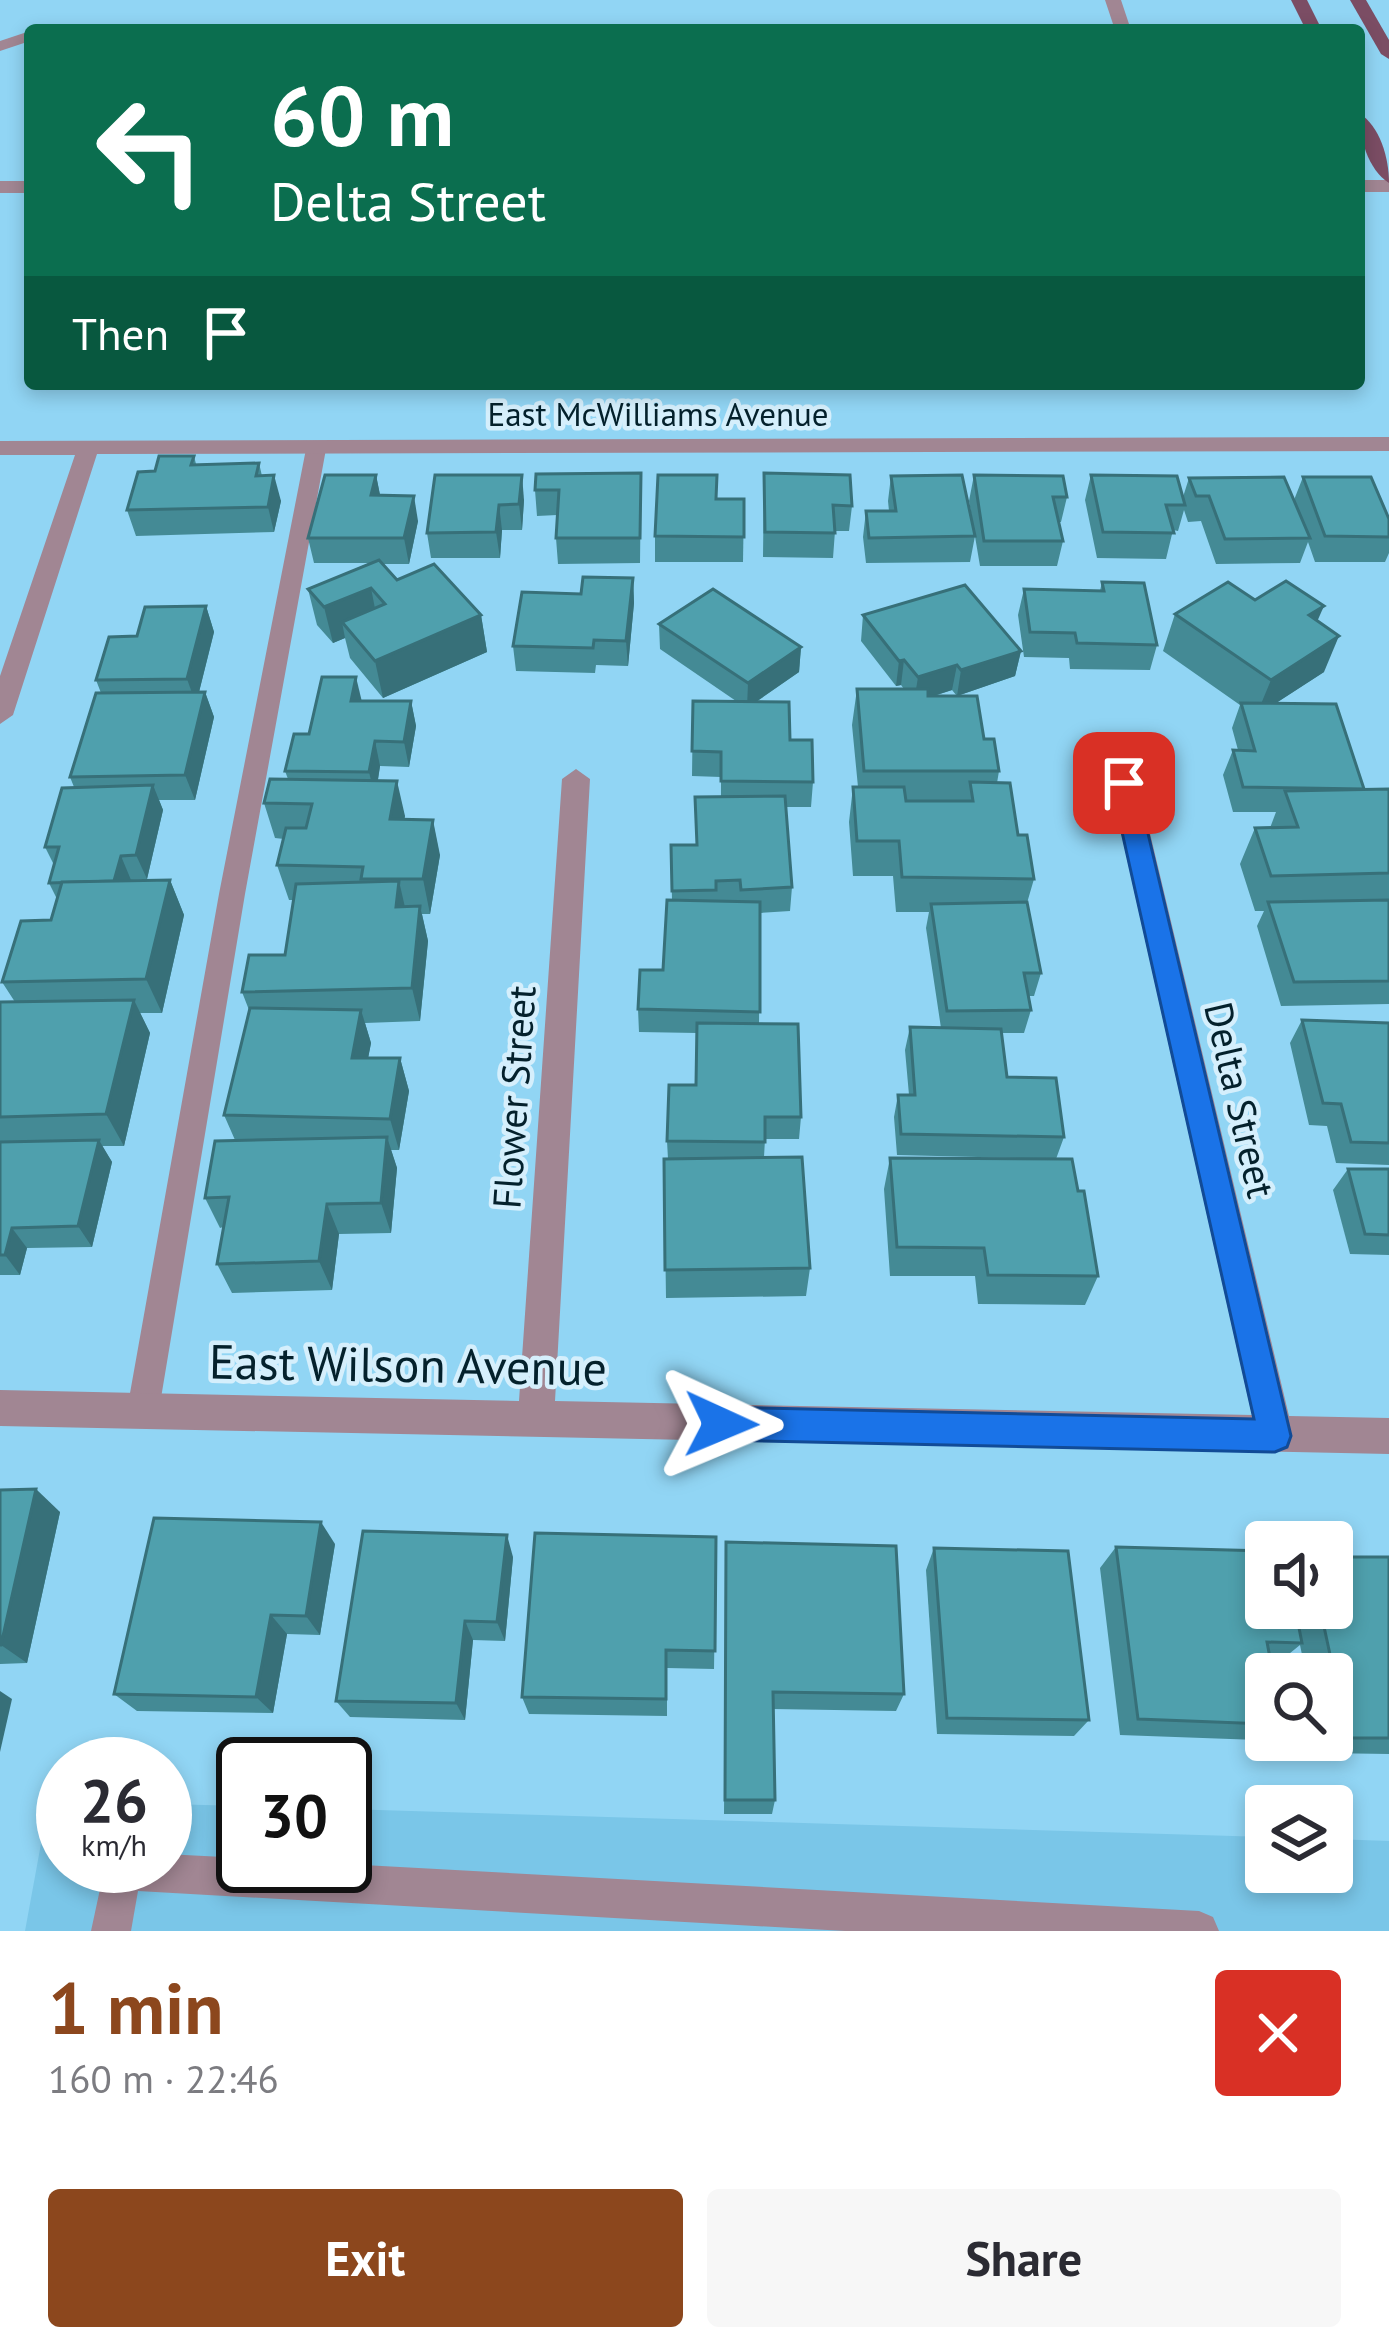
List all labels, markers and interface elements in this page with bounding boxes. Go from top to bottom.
text: 60 m [270,60,454,169]
icon: left [72,72,228,228]
text: Delta Street [270,166,546,236]
icon: arrive [193,300,259,366]
text: Then [72,304,169,362]
street label: East McWilliams Avenue [487,392,829,435]
pin [1073,732,1175,834]
icon: arrive [1091,750,1157,816]
street label: Flower Street [480,984,547,1210]
street label: Delta Street [1193,997,1288,1203]
street label: East Wilson Avenue [209,1330,607,1398]
position arrow [658,1361,784,1487]
map controls [1245,1521,1353,1893]
button: sound [1245,1521,1353,1629]
button: search [1245,1653,1353,1761]
speed limit sign: 30 [216,1737,372,1893]
text: 26 [80,1761,148,1839]
button: layers [1245,1785,1353,1893]
text: km/h [81,1825,147,1864]
text: 1 min [48,1961,224,2054]
button: close [1215,1970,1341,2096]
text: 160 m · 22:46 [48,2053,279,2104]
button: Exit [48,2189,683,2327]
button: Share [707,2189,1341,2327]

